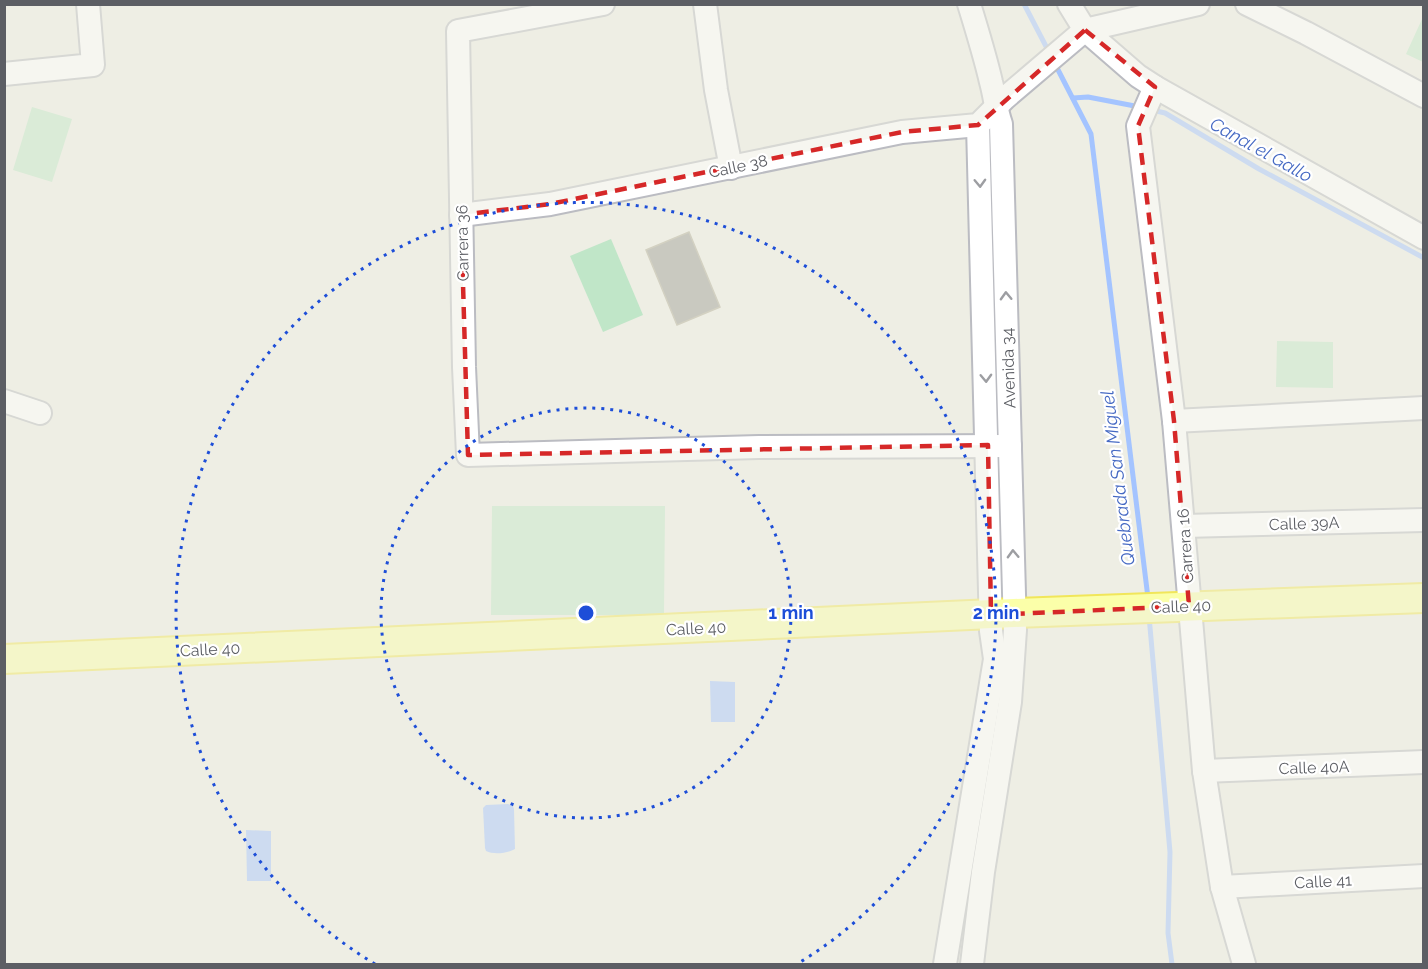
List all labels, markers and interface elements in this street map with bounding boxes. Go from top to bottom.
water label: Canal el Gallo [1207,113,1316,186]
street label: Calle 38 [707,151,769,182]
one-way arrow [973,179,986,188]
street label: Carrera 36 [452,205,473,281]
one-way arrow [1000,292,1012,301]
street label: Avenida 34 [998,327,1019,409]
one-way arrow [979,374,992,383]
water label: Quebrada San Miguel [1096,389,1139,567]
street label: Carrera 16 [1173,508,1198,584]
street label: Calle 39A [1268,513,1340,534]
one-way arrow [1007,550,1019,559]
street label: Calle 40 [1151,596,1212,617]
text: 1 min [768,602,814,623]
text: 2 min [973,602,1019,623]
centre of rings [576,603,596,623]
street label: Calle 40 [665,617,727,640]
street label: Calle 40 [179,638,241,661]
street label: Calle 40A [1278,757,1350,778]
street label: Calle 41 [1294,871,1352,892]

